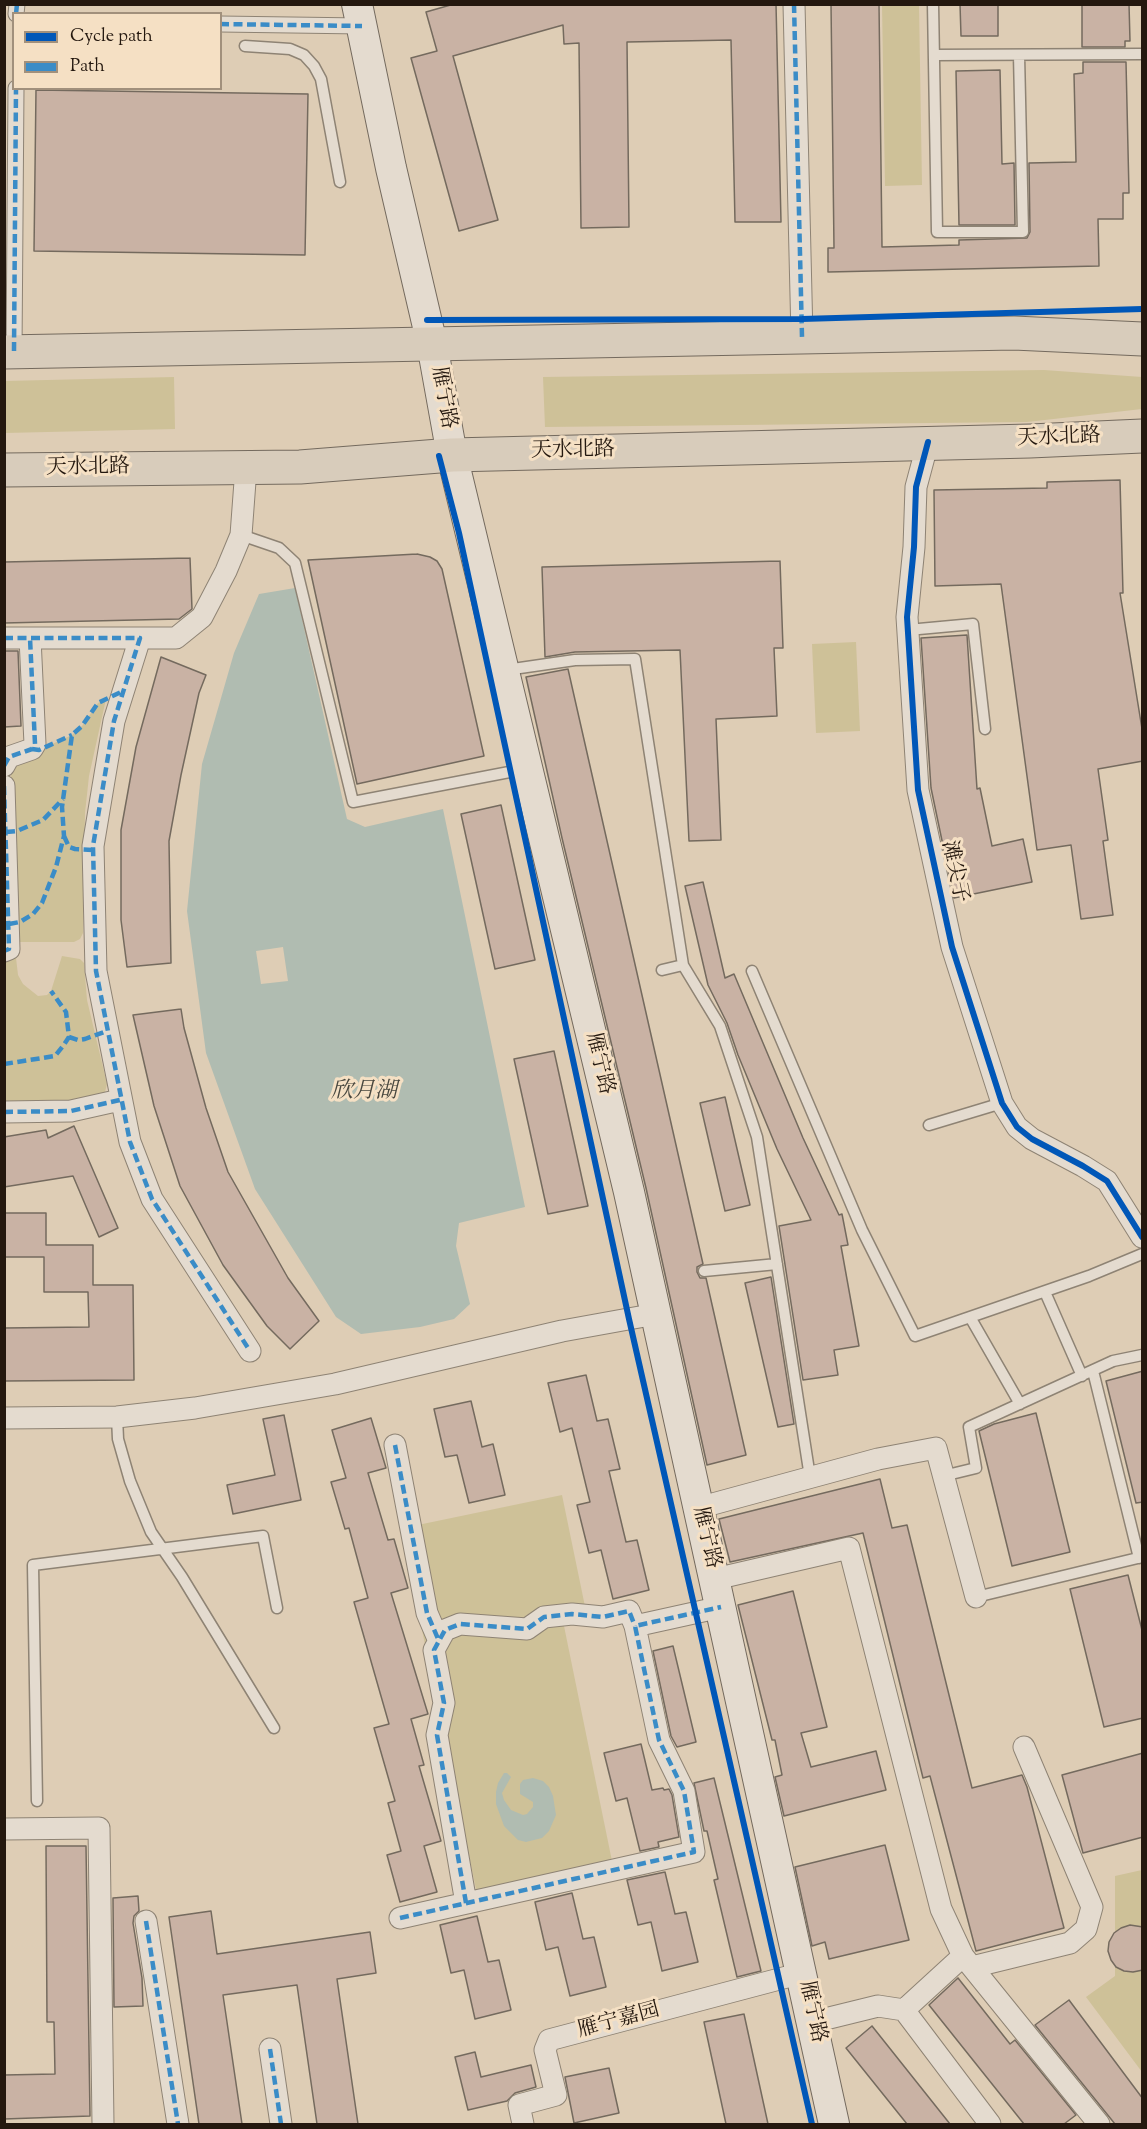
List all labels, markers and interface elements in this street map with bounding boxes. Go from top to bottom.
legend [12,12,222,90]
text: Cycle path [70,24,153,50]
text: Path [70,54,105,80]
street label: 雁宁路 [424,365,460,431]
street label: 天水北路 [1017,425,1101,453]
street label: 天水北路 [531,439,615,465]
street label: 天水北路 [46,456,130,482]
street label: 滩尖子 [934,839,972,905]
street label: 雁宁路 [579,1030,617,1098]
water label: 欣月湖 [331,1080,397,1106]
street label: 雁宁路 [686,1504,724,1572]
street label: 雁宁路 [792,1979,830,2045]
street label: 雁宁嘉园 [575,1999,663,2045]

